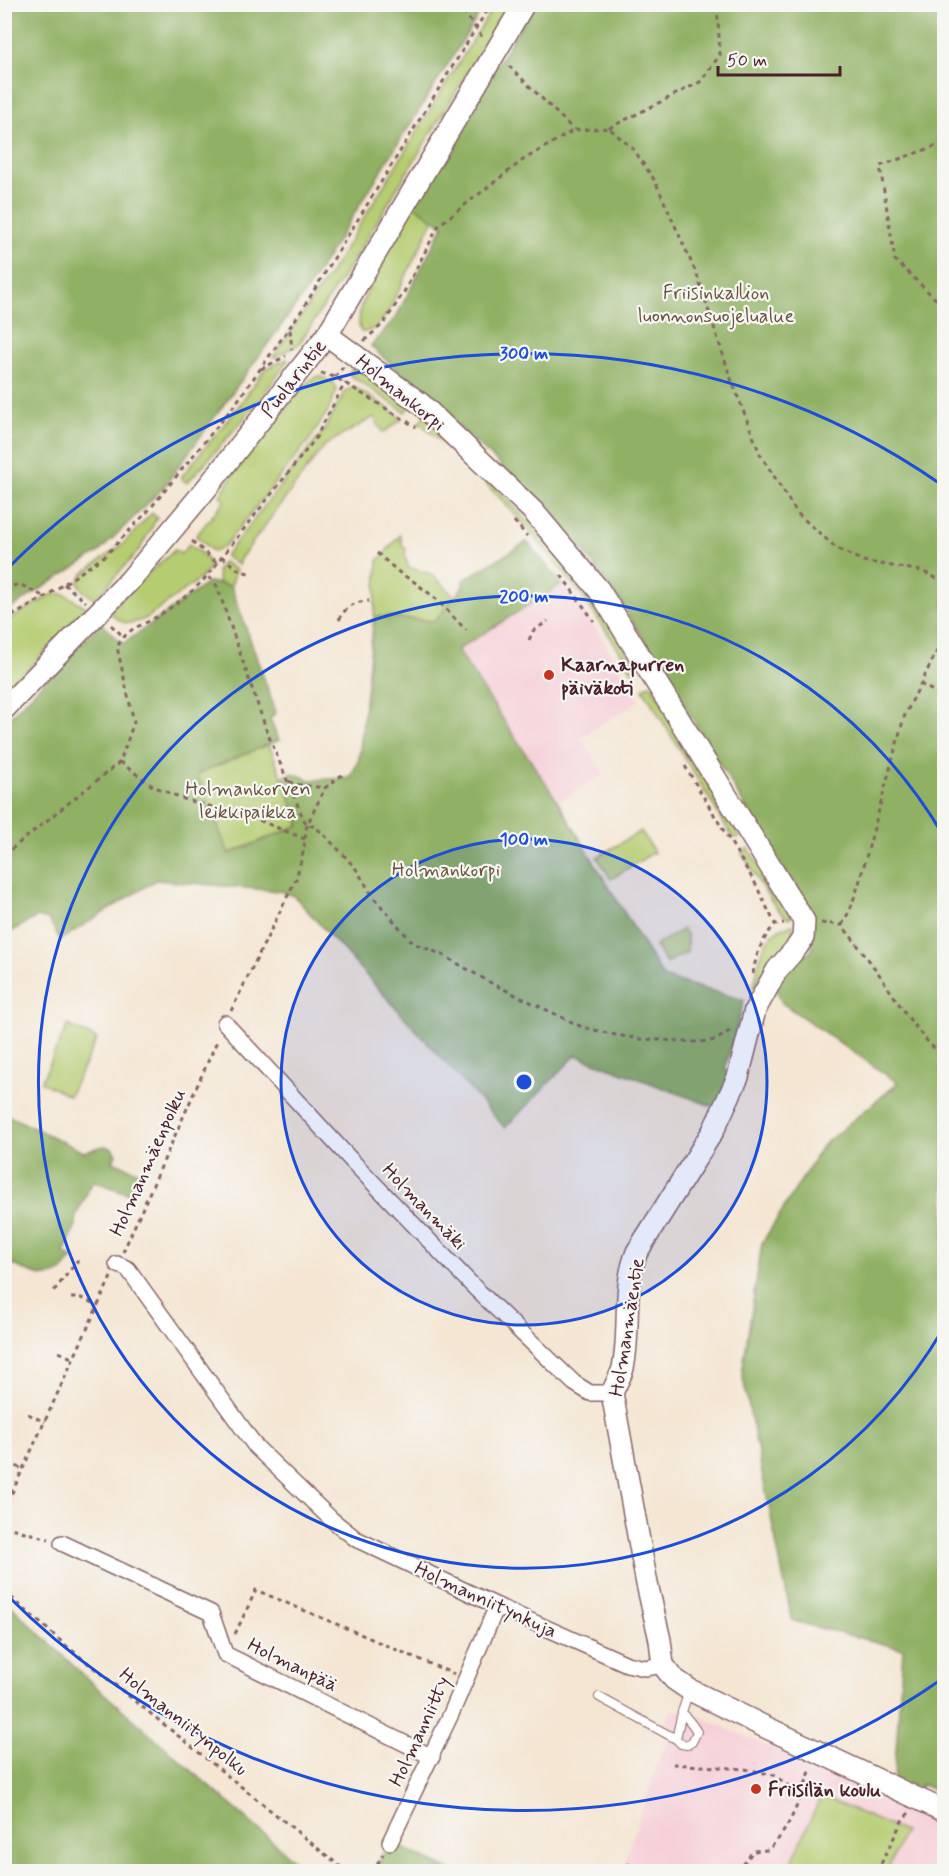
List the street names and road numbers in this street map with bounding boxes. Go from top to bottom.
street label: Puolarintie [255,334,333,424]
street label: Holmankorpi [349,349,451,438]
street label: Holmanmäenpolku [104,1084,193,1241]
street label: Holmanmäki [376,1158,472,1256]
street label: Holmanmäentie [603,1256,652,1398]
street label: Holmanniitynkuja [410,1556,561,1645]
street label: Holmanpää [243,1632,342,1699]
street label: Holmanniitynpolku [113,1662,253,1783]
street label: Holmanniitty [383,1672,458,1791]

